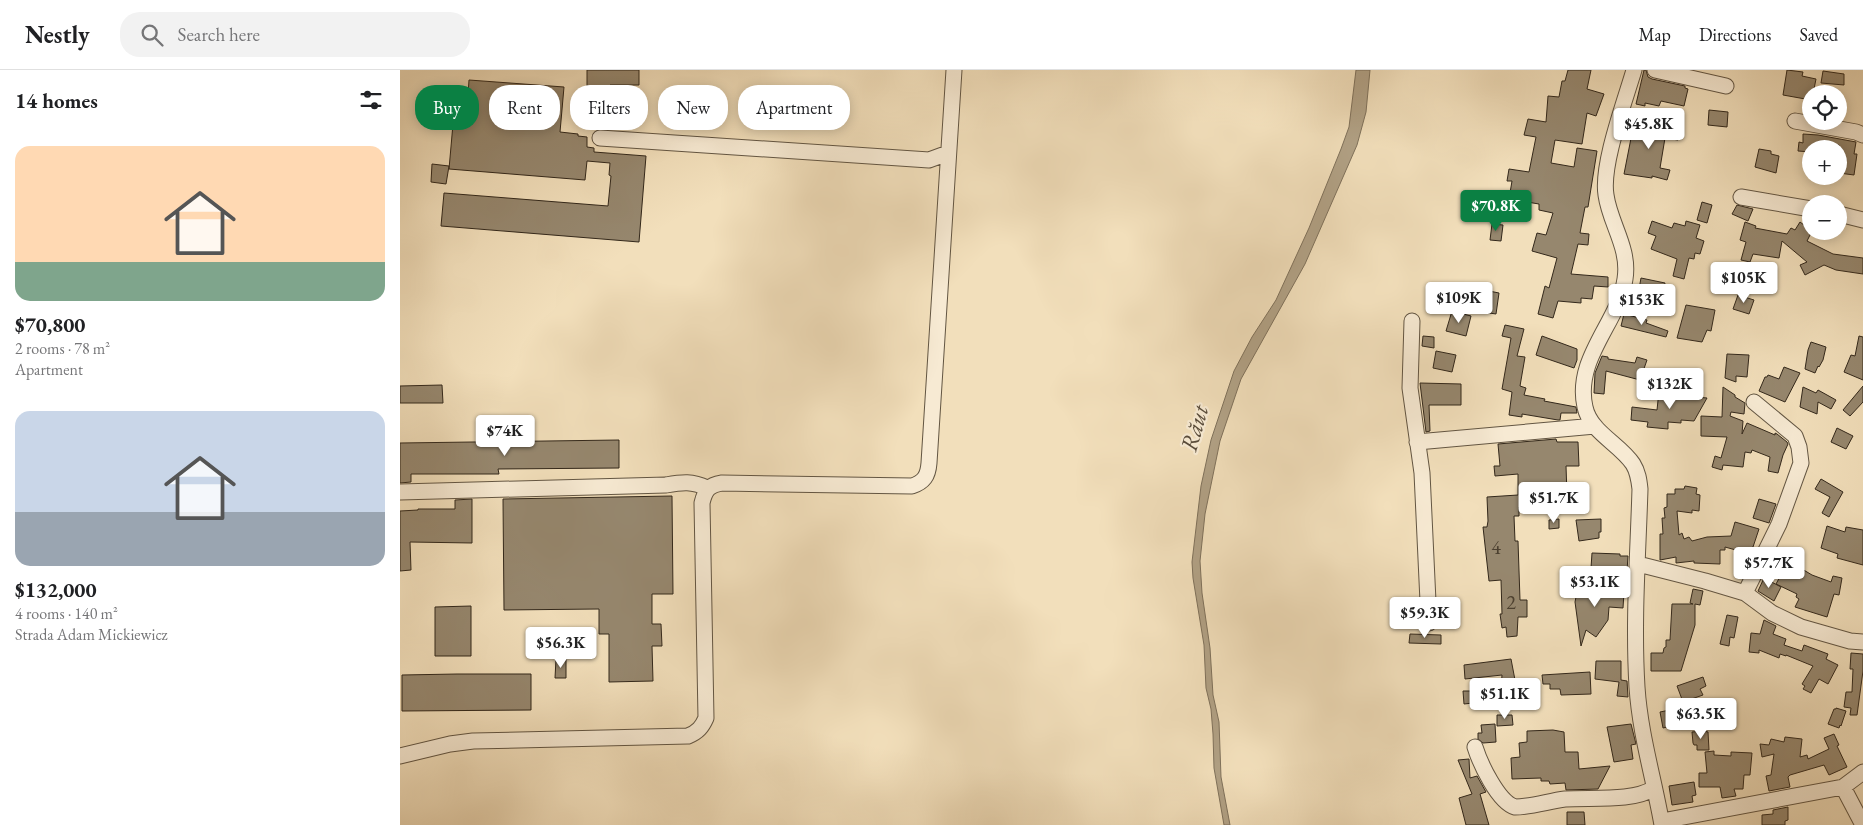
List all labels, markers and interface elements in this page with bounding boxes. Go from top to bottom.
search box [120,12,470,57]
text: Nestly [25,19,90,50]
icon: search [138,21,166,49]
text: Search here [178,22,260,47]
text: Map [1639,23,1671,46]
text: Directions [1699,23,1771,46]
text: Saved [1799,23,1838,46]
chip: Buy [415,85,479,130]
chip: Rent [489,85,560,130]
chip: Filters [570,85,648,130]
chip: New [658,85,728,130]
chip: Apartment [738,85,850,130]
map controls [1802,85,1847,240]
button: locate [1802,85,1847,130]
icon: filters [357,86,385,114]
text: 14 homes [15,87,98,114]
pin: $45.8K [1608,108,1690,150]
text: $45.8K [1625,113,1673,134]
button: + [1802,140,1847,185]
icon: home [155,178,245,268]
pin: $70.8K [1455,190,1537,232]
text: $70.8K [1472,195,1520,216]
button: − [1802,195,1847,240]
pin: $105K [1709,262,1779,304]
text: $105K [1722,267,1766,288]
pin: $109K [1424,282,1494,324]
pin: $153K [1607,284,1677,326]
text: $109K [1437,287,1481,308]
text: $153K [1620,289,1664,310]
text: $70,800 [15,311,85,338]
text: 2 rooms · 78 m² [15,338,110,359]
text: Apartment [15,359,83,380]
pin: $132K [1635,368,1705,410]
text: $132K [1648,373,1692,394]
water label: Răut [1173,400,1216,455]
pin: $74K [475,414,535,457]
text: $74K [487,420,523,441]
icon: home [155,443,245,533]
pin: $51.7K [1513,482,1595,524]
text: $51.7K [1530,487,1578,508]
house number: 4 [1491,534,1501,560]
pin: $57.7K [1728,546,1810,589]
text: $57.7K [1745,552,1793,573]
pin: $53.1K [1554,566,1636,608]
text: $53.1K [1571,571,1619,592]
text: $132,000 [15,576,97,603]
house number: 2 [1506,589,1516,615]
pin: $59.3K [1384,596,1466,639]
text: $59.3K [1401,602,1449,623]
text: 4 rooms · 140 m² [15,603,118,624]
text: Strada Adam Mickiewicz [15,624,168,645]
pin: $56.3K [520,626,602,669]
text: $56.3K [537,632,585,653]
pin: $51.1K [1464,678,1546,720]
text: $51.1K [1481,683,1529,704]
pin: $63.5K [1660,698,1742,740]
text: $63.5K [1677,703,1725,724]

